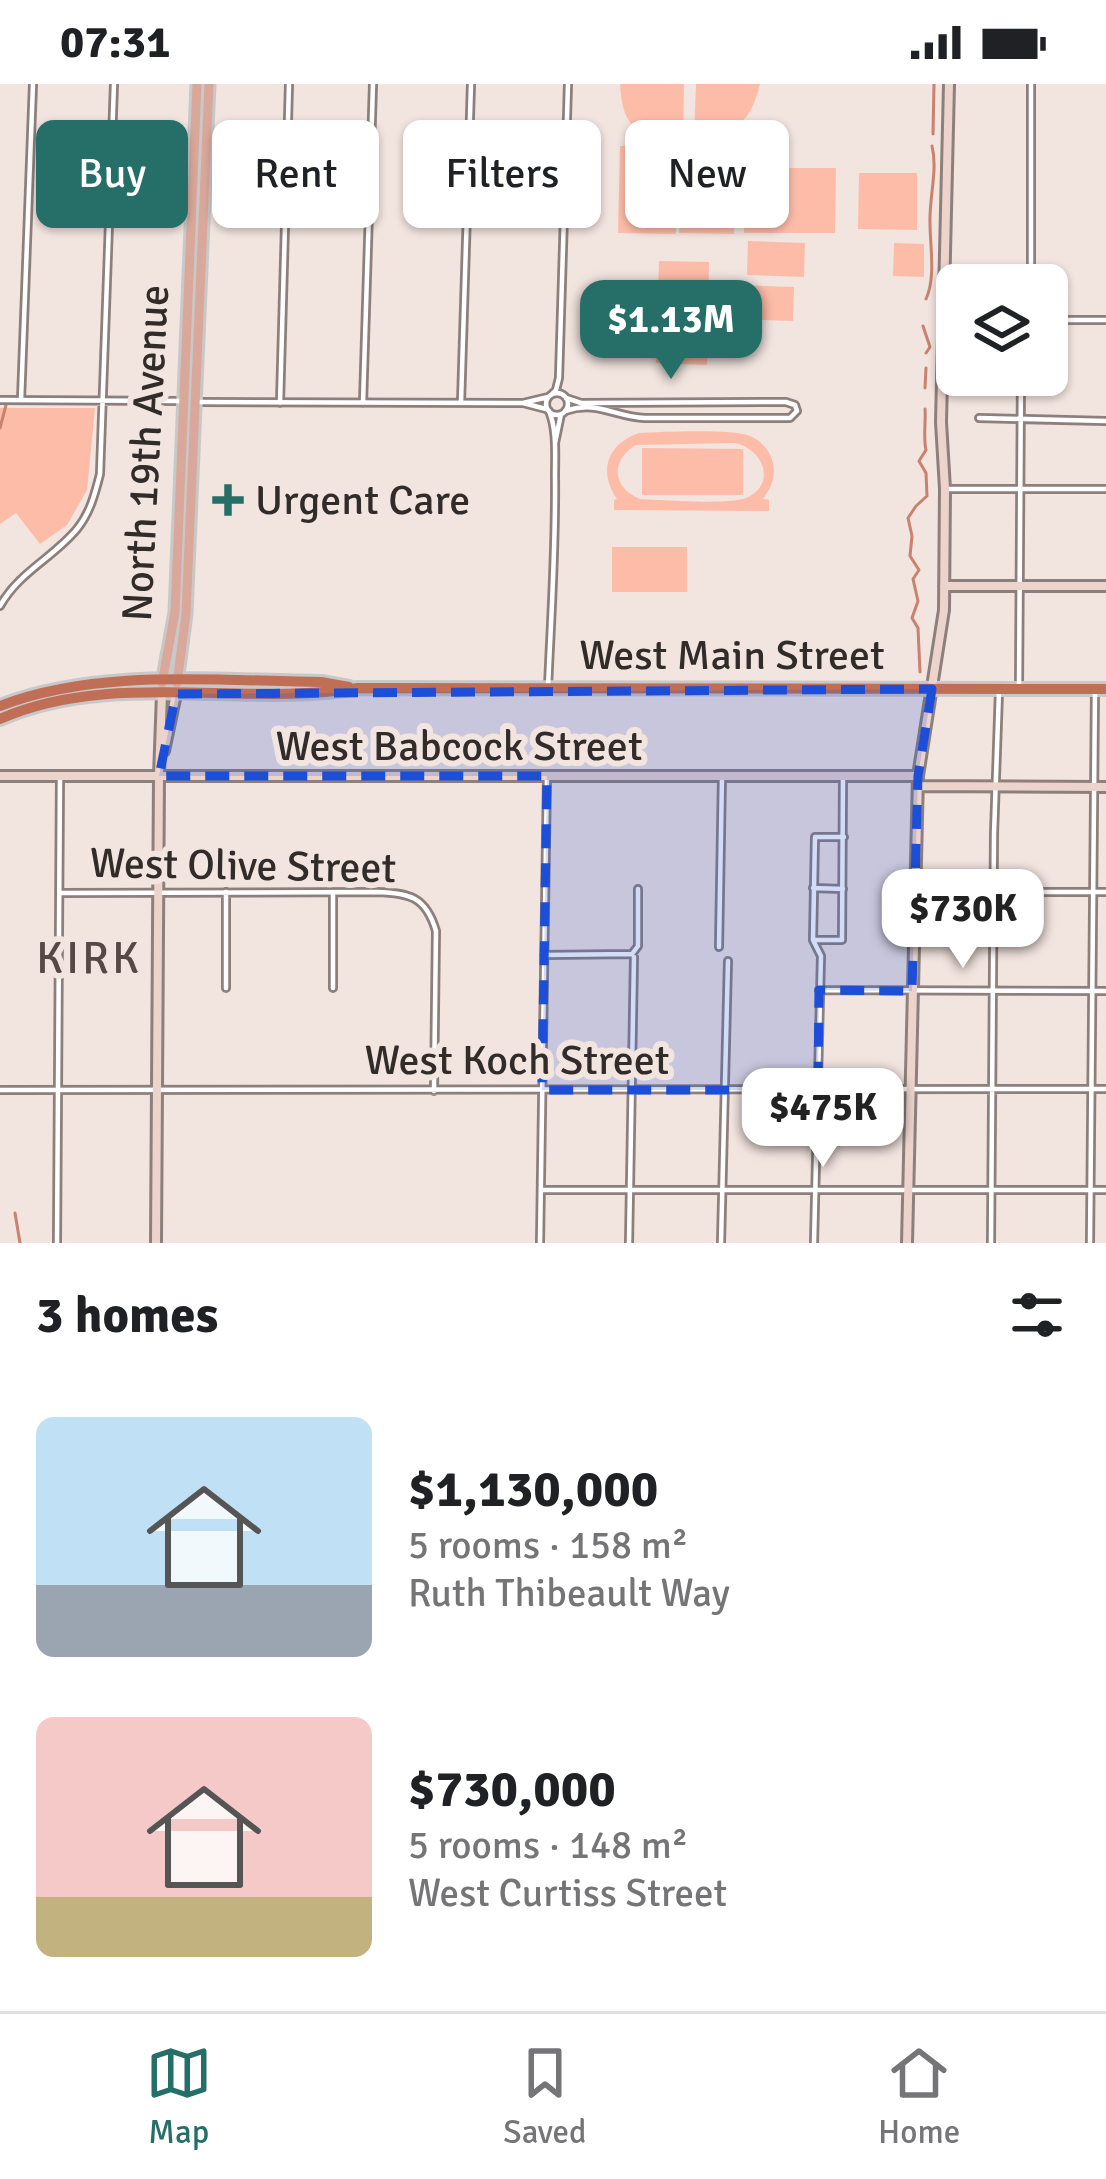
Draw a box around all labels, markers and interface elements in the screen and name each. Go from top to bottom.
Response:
text: 07:31 [60,15,170,70]
chip: Buy [36,120,188,228]
chip: Rent [212,120,379,228]
chip: Filters [403,120,601,228]
chip: New [625,120,789,228]
map controls [936,264,1068,396]
button: layers [936,264,1068,396]
pin: $1.13M [573,280,769,382]
street label: North 19th Avenue [112,283,180,623]
text: $1.13M [607,295,735,343]
place label: Urgent Care [255,475,470,526]
marker: Urgent Care [212,484,244,516]
street label: West Main Street [579,630,885,681]
street label: West Babcock Street [275,721,643,772]
street label: West Olive Street [89,838,397,894]
pin: $730K [879,869,1047,971]
text: $730K [909,884,1017,932]
district label: KIRK [36,931,142,986]
street label: West Koch Street [365,1035,669,1086]
pin: $475K [739,1068,907,1170]
text: $475K [769,1083,877,1131]
icon: filters [1004,1282,1070,1348]
text: 3 homes [36,1284,218,1347]
text: $1,130,000 [408,1458,658,1521]
icon: home [132,1465,276,1609]
text: 5 rooms · 158 m² [408,1521,688,1569]
text: Ruth Thibeault Way [408,1569,730,1617]
text: $730,000 [408,1758,616,1821]
icon: home [132,1765,276,1909]
text: 5 rooms · 148 m² [408,1821,688,1869]
text: West Curtiss Street [408,1869,727,1917]
tab: Map [146,2040,212,2153]
tab: Saved [503,2040,586,2153]
tab: Home [878,2040,960,2153]

